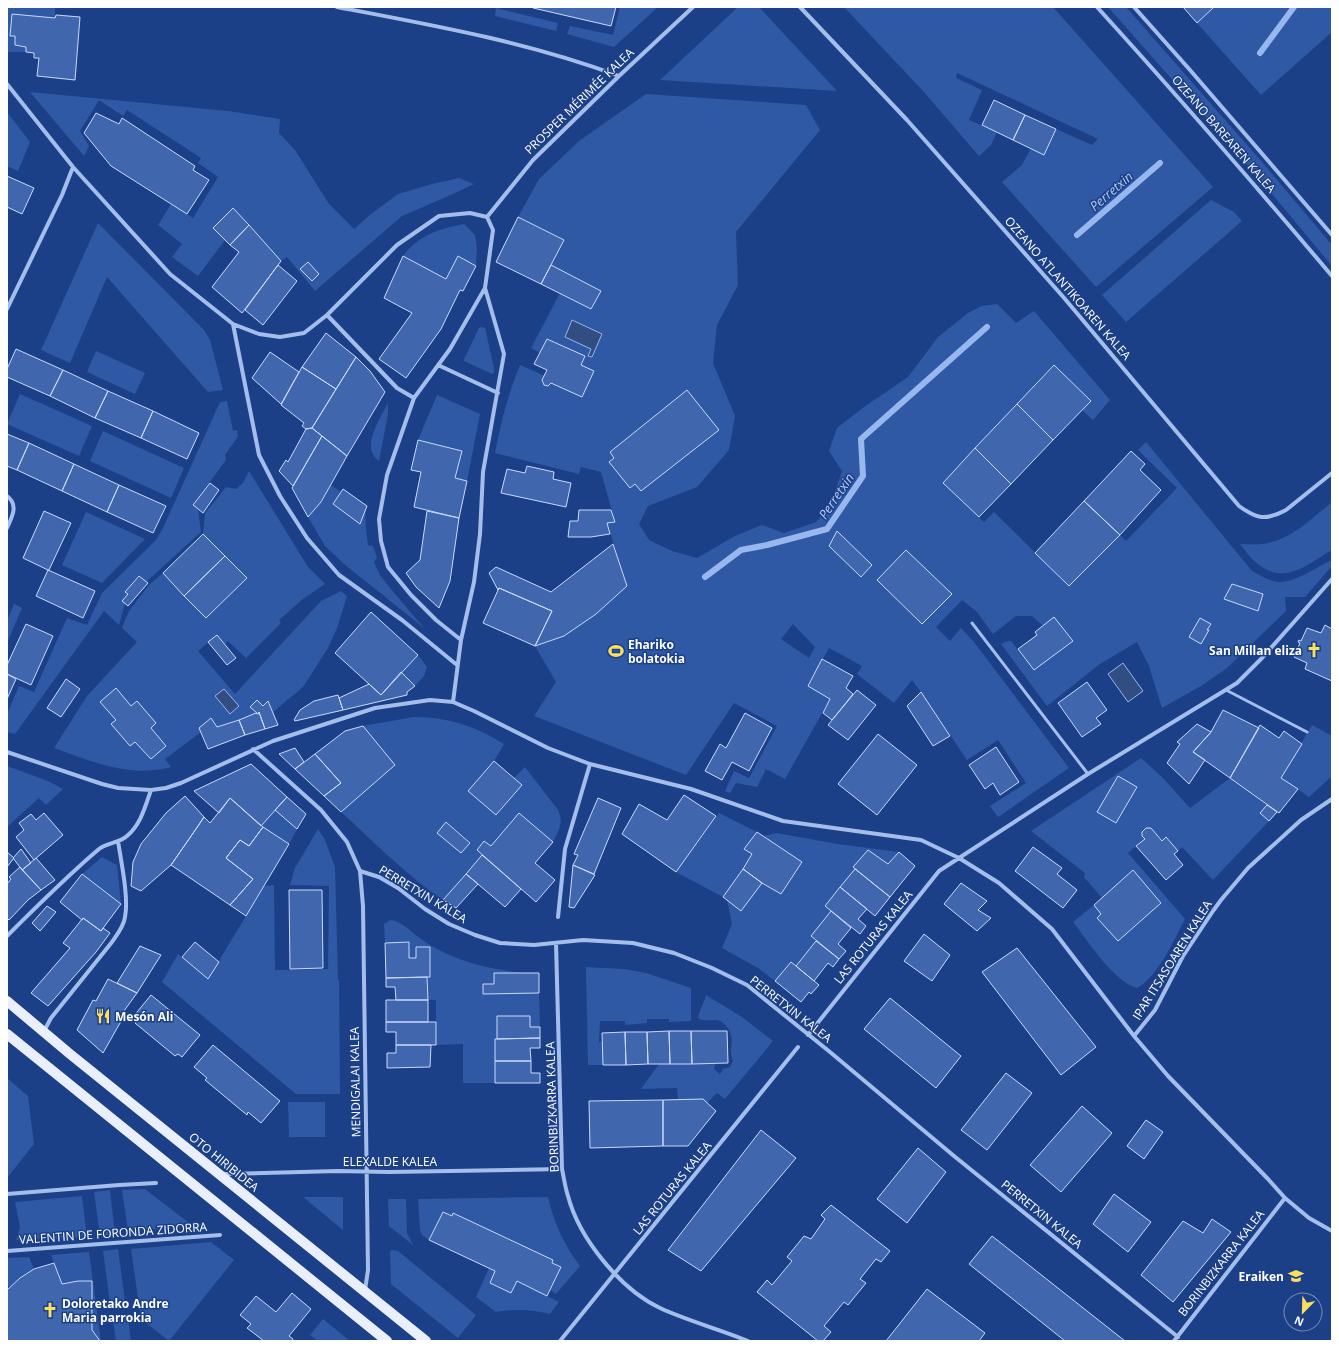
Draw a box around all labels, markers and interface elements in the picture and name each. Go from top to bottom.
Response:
street label: PROSPER MÉRIMÉE KALEA [521,44,638,158]
street label: OZEANO BAREAREN KALEA [1168,72,1280,197]
water label: Perretxin [1086,167,1136,215]
street label: OZEANO ATLANTIKOAREN KALEA [1001,213,1135,364]
water label: Perretxin [814,469,858,523]
place label: Ehariko bolatokia [628,636,685,667]
church icon: San Millan eliza [1305,641,1323,659]
sports icon: Ehariko bolatokia [607,642,625,660]
place label: San Millan eliza [1209,642,1302,659]
street label: PERRETXIN KALEA [376,861,471,927]
street label: LAS ROTURAS KALEA [830,886,916,987]
street label: IPAR ITSASOAREN KALEA [1128,897,1216,1023]
street label: PERRETXIN KALEA [746,972,836,1047]
restaurant icon: Mesón Ali [94,1007,112,1025]
place label: Mesón Ali [115,1008,173,1025]
street label: MENDIGALAI KALEA [346,1026,364,1137]
street label: BORINBIZKARRA KALEA [541,1041,563,1173]
street label: OTO HIRIBIDEA [185,1129,263,1196]
street label: LAS ROTURAS KALEA [629,1137,715,1238]
street label: ELEXALDE KALEA [343,1153,438,1170]
street label: PERRETXIN KALEA [998,1176,1086,1252]
street label: BORINBIZKARRA KALEA [1174,1206,1268,1320]
street label: VALENTIN DE FORONDA ZIDORRA [18,1218,208,1248]
school or university icon: Eraiken [1287,1267,1305,1285]
place label: Eraiken [1239,1268,1284,1285]
north arrow [1283,1292,1323,1332]
place label: Doloretako Andre Maria parrokia [62,1295,169,1326]
church icon: Doloretako Andre Maria parrokia [41,1301,59,1319]
text: N [1292,1313,1306,1330]

